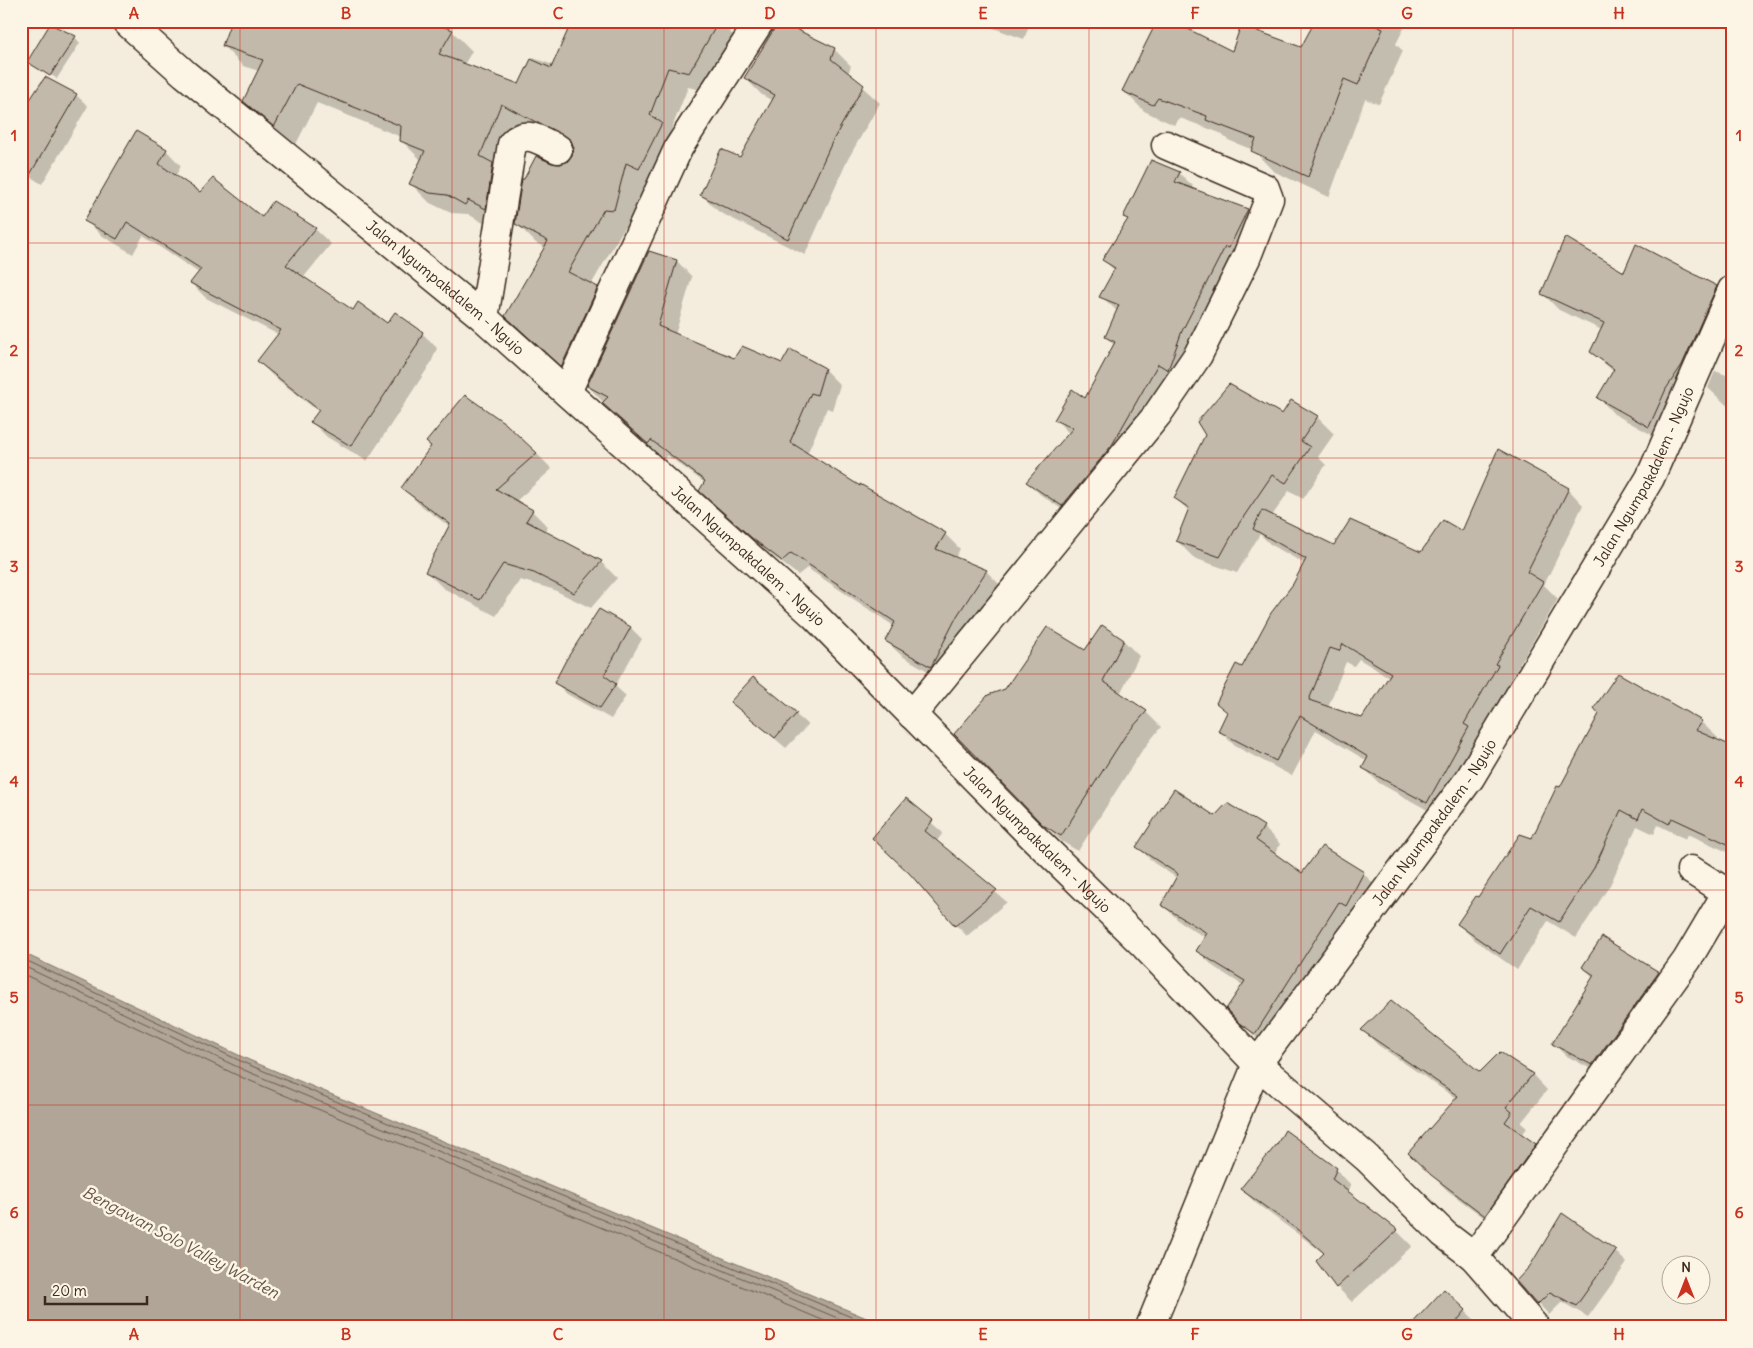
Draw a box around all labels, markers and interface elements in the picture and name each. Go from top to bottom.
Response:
text: A [129,3,139,23]
text: B [341,3,352,23]
text: C [553,3,564,23]
text: D [764,3,776,23]
text: E [978,3,988,23]
text: F [1190,3,1200,23]
text: G [1401,3,1413,23]
text: H [1613,3,1625,23]
text: 1 [11,125,17,145]
text: 1 [1736,125,1742,145]
street label: Jalan Ngumpakdalem - Ngujo [363,216,529,359]
text: 2 [10,340,19,360]
text: 2 [1735,340,1744,360]
street label: Jalan Ngumpakdalem - Ngujo [1589,383,1698,570]
street label: Jalan Ngumpakdalem - Ngujo [668,482,830,630]
text: 3 [9,556,19,576]
text: 3 [1734,556,1744,576]
street label: Jalan Ngumpakdalem - Ngujo [1368,735,1500,909]
street label: Jalan Ngumpakdalem - Ngujo [960,762,1115,917]
text: 4 [9,771,19,791]
text: 4 [1734,771,1744,791]
text: 5 [9,987,19,1007]
text: 5 [1734,987,1744,1007]
water label: Bengawan Solo Valley Warden [79,1182,283,1303]
text: 6 [9,1202,19,1222]
text: 6 [1734,1202,1744,1222]
north arrow [1660,1256,1710,1306]
text: N [1681,1258,1691,1276]
scale bar [45,1273,148,1305]
text: 20 m [52,1281,87,1300]
text: A [129,1324,139,1344]
text: B [341,1324,352,1344]
text: C [553,1324,564,1344]
text: D [764,1324,776,1344]
text: E [978,1324,988,1344]
text: F [1190,1324,1200,1344]
text: G [1401,1324,1413,1344]
text: H [1613,1324,1625,1344]

